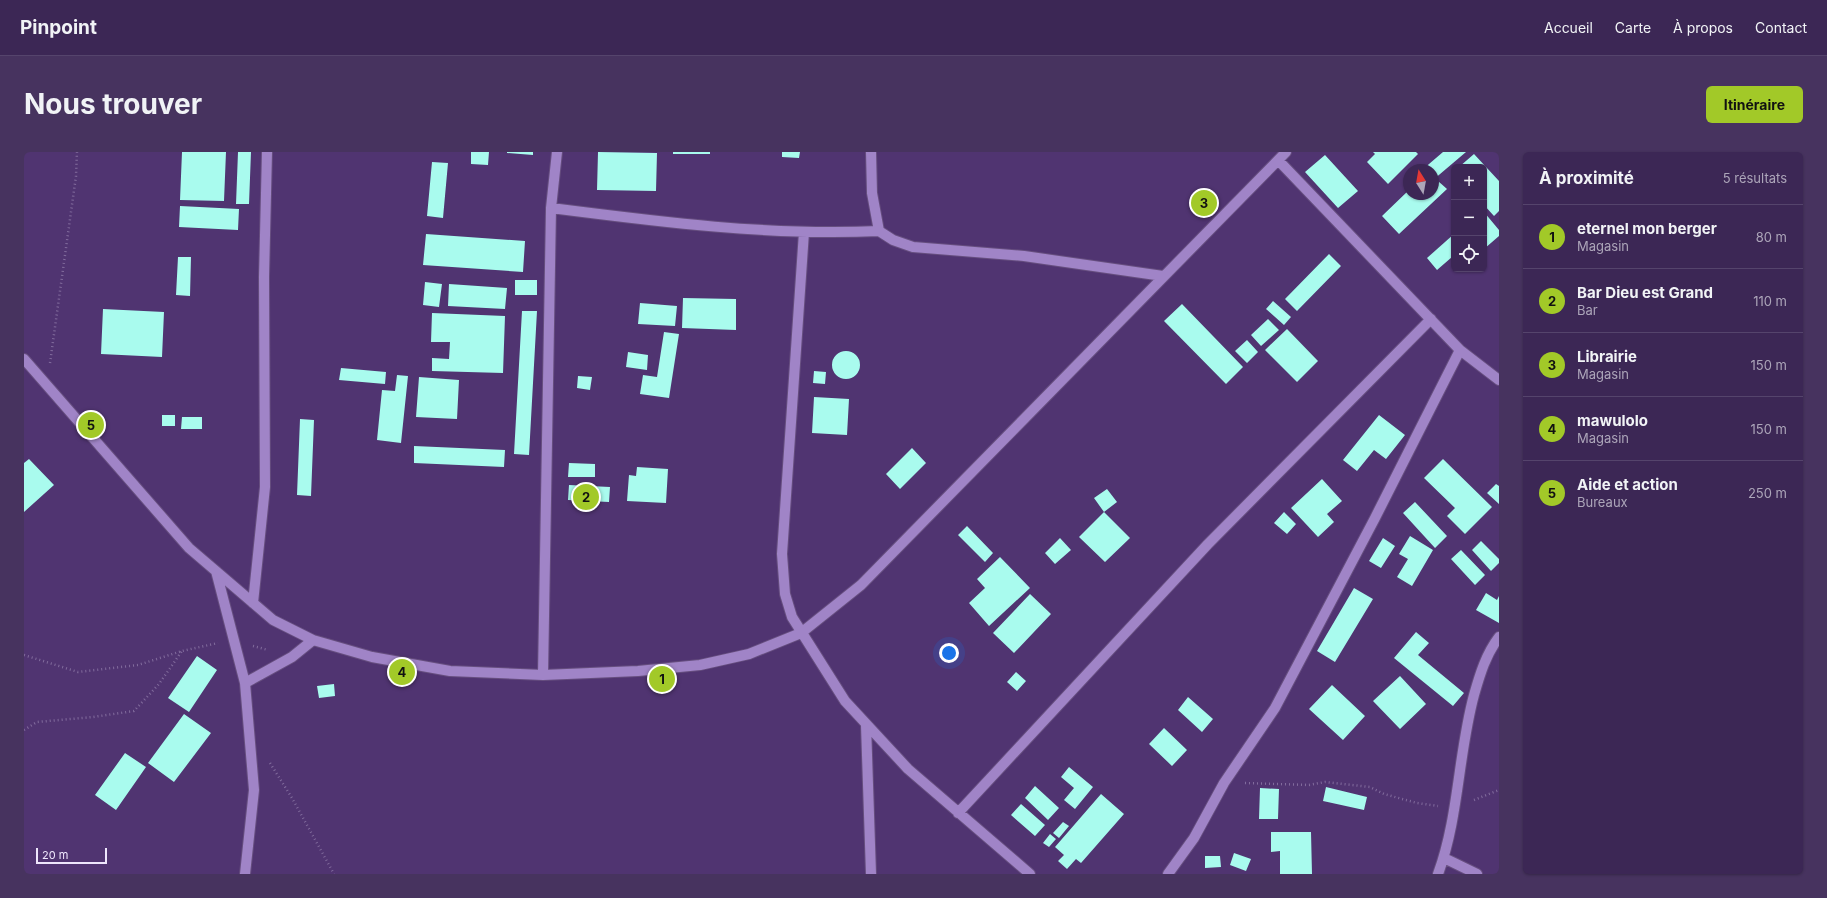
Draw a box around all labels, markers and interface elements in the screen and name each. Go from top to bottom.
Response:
text: Pinpoint [20,16,97,39]
text: Accueil [1544,19,1593,36]
text: Carte [1615,19,1651,36]
text: À propos [1673,19,1733,36]
text: Contact [1755,19,1807,36]
button: Itinéraire [1706,86,1803,123]
text: Nous trouver [24,87,202,121]
north arrow [1403,164,1439,200]
map controls [1451,164,1487,272]
button: + [1451,164,1487,200]
text: À proximité [1539,168,1634,188]
text: 5 résultats [1723,170,1787,186]
pin: 3 [1191,188,1217,218]
button: − [1451,200,1487,236]
text: eternel mon berger [1577,219,1717,238]
text: 1 [1549,229,1555,245]
text: 80 m [1756,229,1787,245]
button: locate [1451,236,1487,272]
text: Magasin [1577,238,1629,254]
text: Bar Dieu est Grand [1577,283,1713,302]
text: 2 [1548,293,1556,309]
text: 110 m [1753,293,1787,309]
text: Bar [1577,302,1598,318]
text: Librairie [1577,347,1637,366]
text: 3 [1548,357,1556,373]
text: 150 m [1751,357,1787,373]
text: Magasin [1577,366,1629,382]
pin: 5 [78,410,104,440]
text: mawulolo [1577,411,1648,430]
text: 4 [1548,421,1556,437]
text: 150 m [1751,421,1787,437]
text: Magasin [1577,430,1629,446]
text: Aide et action [1577,475,1678,494]
pin: 2 [573,482,599,512]
text: 5 [1548,485,1556,501]
text: 250 m [1748,485,1787,501]
text: Bureaux [1577,494,1628,510]
your location [939,643,959,663]
pin: 4 [389,657,415,687]
pin: 1 [649,664,675,694]
scale bar [36,846,107,865]
text: 20 m [42,848,68,862]

